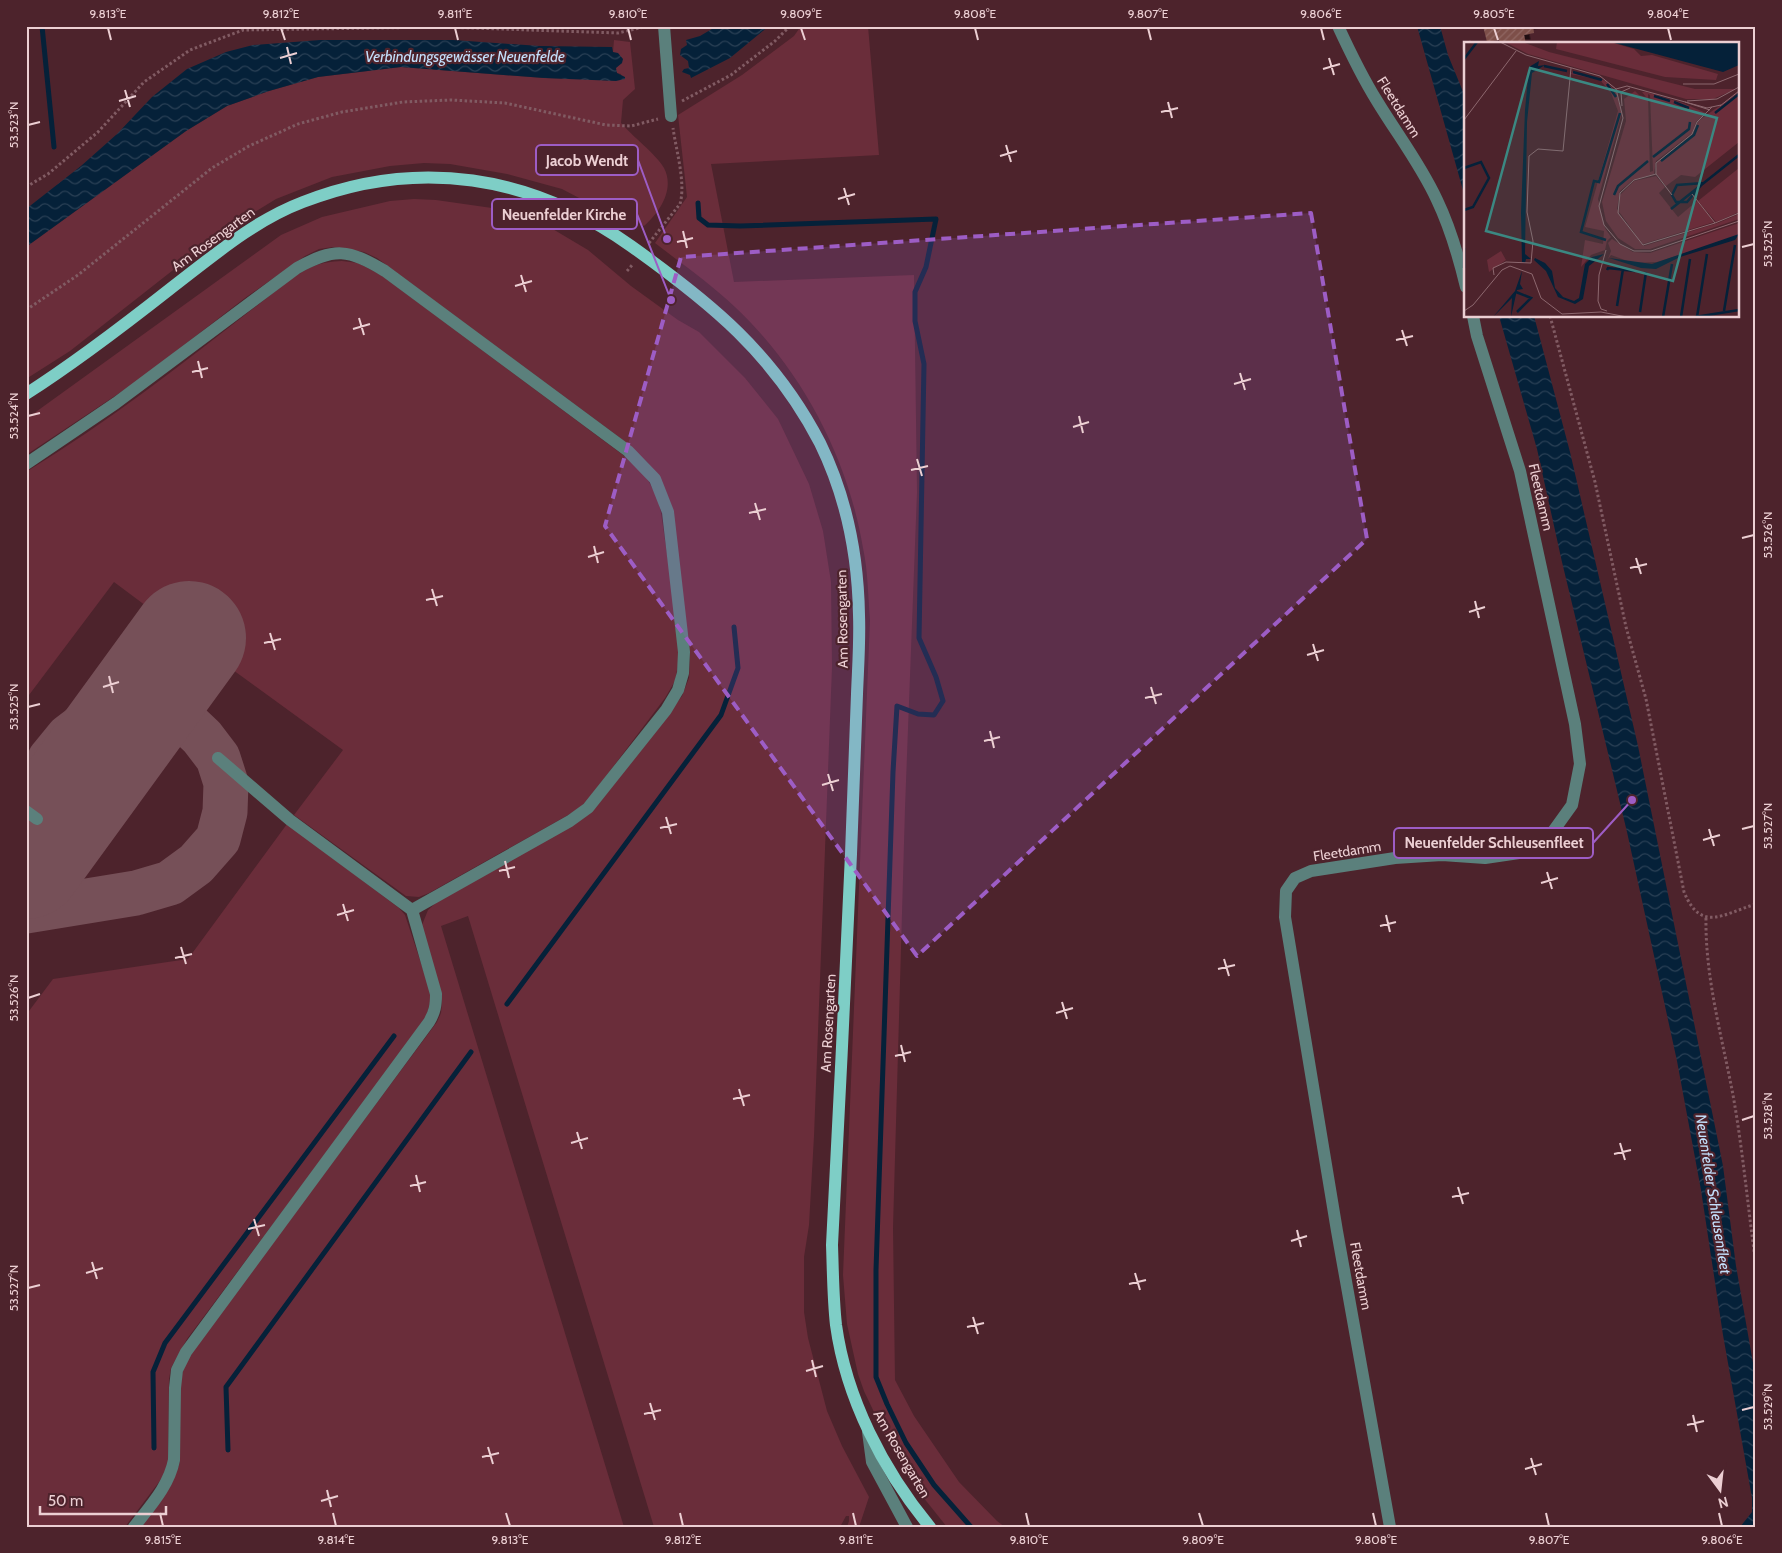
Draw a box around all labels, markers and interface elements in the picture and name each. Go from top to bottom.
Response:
text: 9.813°E [90,6,127,21]
text: 9.812°E [263,6,300,21]
text: 9.811°E [438,6,472,21]
text: 9.810°E [609,6,648,21]
text: 9.809°E [780,6,822,21]
text: 9.808°E [954,6,996,21]
text: 9.807°E [1128,6,1169,21]
text: 9.806°E [1300,6,1342,21]
text: 9.805°E [1473,6,1515,21]
text: 9.804°E [1647,6,1689,21]
inset map [1464,42,1740,318]
water label: Verbindungsgewässer Neuenfelde [365,48,565,66]
street label: Fleetdamm [1373,73,1425,141]
text: 53.523°N [6,102,21,148]
callout: Jacob Wendt [536,145,638,175]
text: Jacob Wendt [545,152,628,170]
callout: Neuenfelder Kirche [492,199,637,229]
street label: Am Rosengarten [168,203,258,275]
text: Neuenfelder Kirche [502,206,627,224]
text: 53.525°N [1760,221,1775,267]
text: 53.524°N [6,392,21,440]
street label: Fleetdamm [1525,462,1557,532]
text: 53.526°N [1760,512,1775,558]
street label: Am Rosengarten [832,569,852,668]
text: 53.525°N [6,684,21,730]
text: 53.527°N [1760,803,1775,849]
callout: Neuenfelder Schleusenfleet [1394,828,1593,858]
text: Neuenfelder Schleusenfleet [1404,834,1584,852]
street label: Fleetdamm [1312,837,1382,865]
street label: Am Rosengarten [816,973,840,1073]
text: 53.526°N [6,975,21,1021]
text: 53.528°N [1760,1092,1775,1140]
water label: Neuenfelder Schleusenfleet [1691,1113,1735,1276]
street label: Fleetdamm [1346,1241,1376,1311]
text: 53.527°N [6,1265,21,1311]
text: 53.529°N [1760,1383,1775,1431]
street label: Am Rosengarten [870,1407,935,1501]
north arrow [1694,1466,1744,1516]
scale bar [40,1483,166,1515]
text: 50 m [48,1492,83,1510]
text: N [1716,1493,1730,1513]
text: 9.815°E [145,1532,182,1547]
text: 9.814°E [317,1532,355,1547]
text: 9.813°E [492,1532,529,1547]
text: 9.812°E [665,1532,702,1547]
text: 9.811°E [839,1532,873,1547]
text: 9.810°E [1010,1532,1049,1547]
text: 9.809°E [1182,1532,1224,1547]
text: 9.808°E [1355,1532,1397,1547]
text: 9.807°E [1529,1532,1570,1547]
text: 9.806°E [1701,1532,1743,1547]

